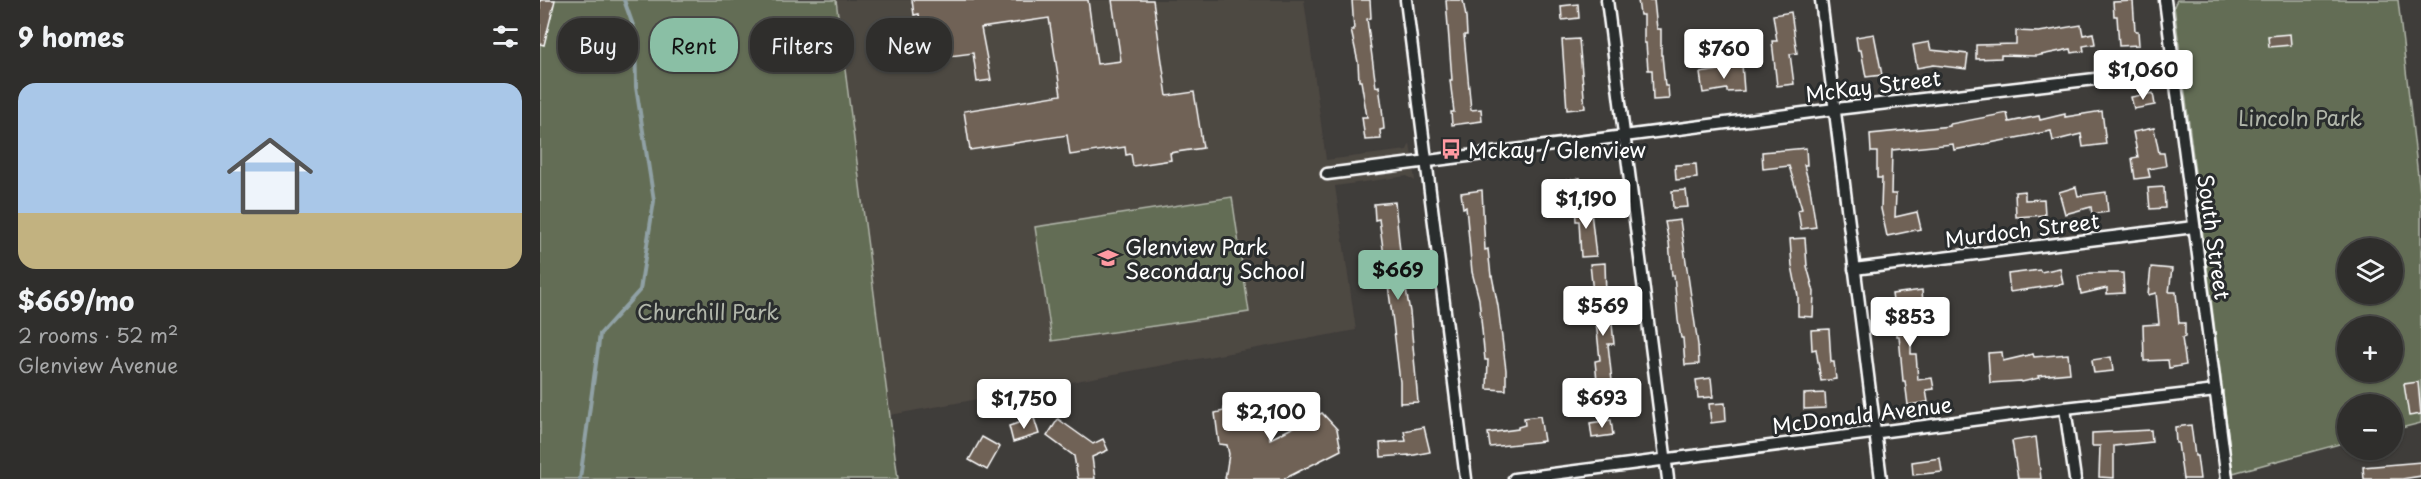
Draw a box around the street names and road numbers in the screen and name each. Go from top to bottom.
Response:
street label: McKay Street [1803,61,1943,109]
street label: South Street [2190,172,2240,302]
street label: Murdoch Street [1943,204,2101,254]
street label: McDonald Avenue [1770,387,1954,441]

